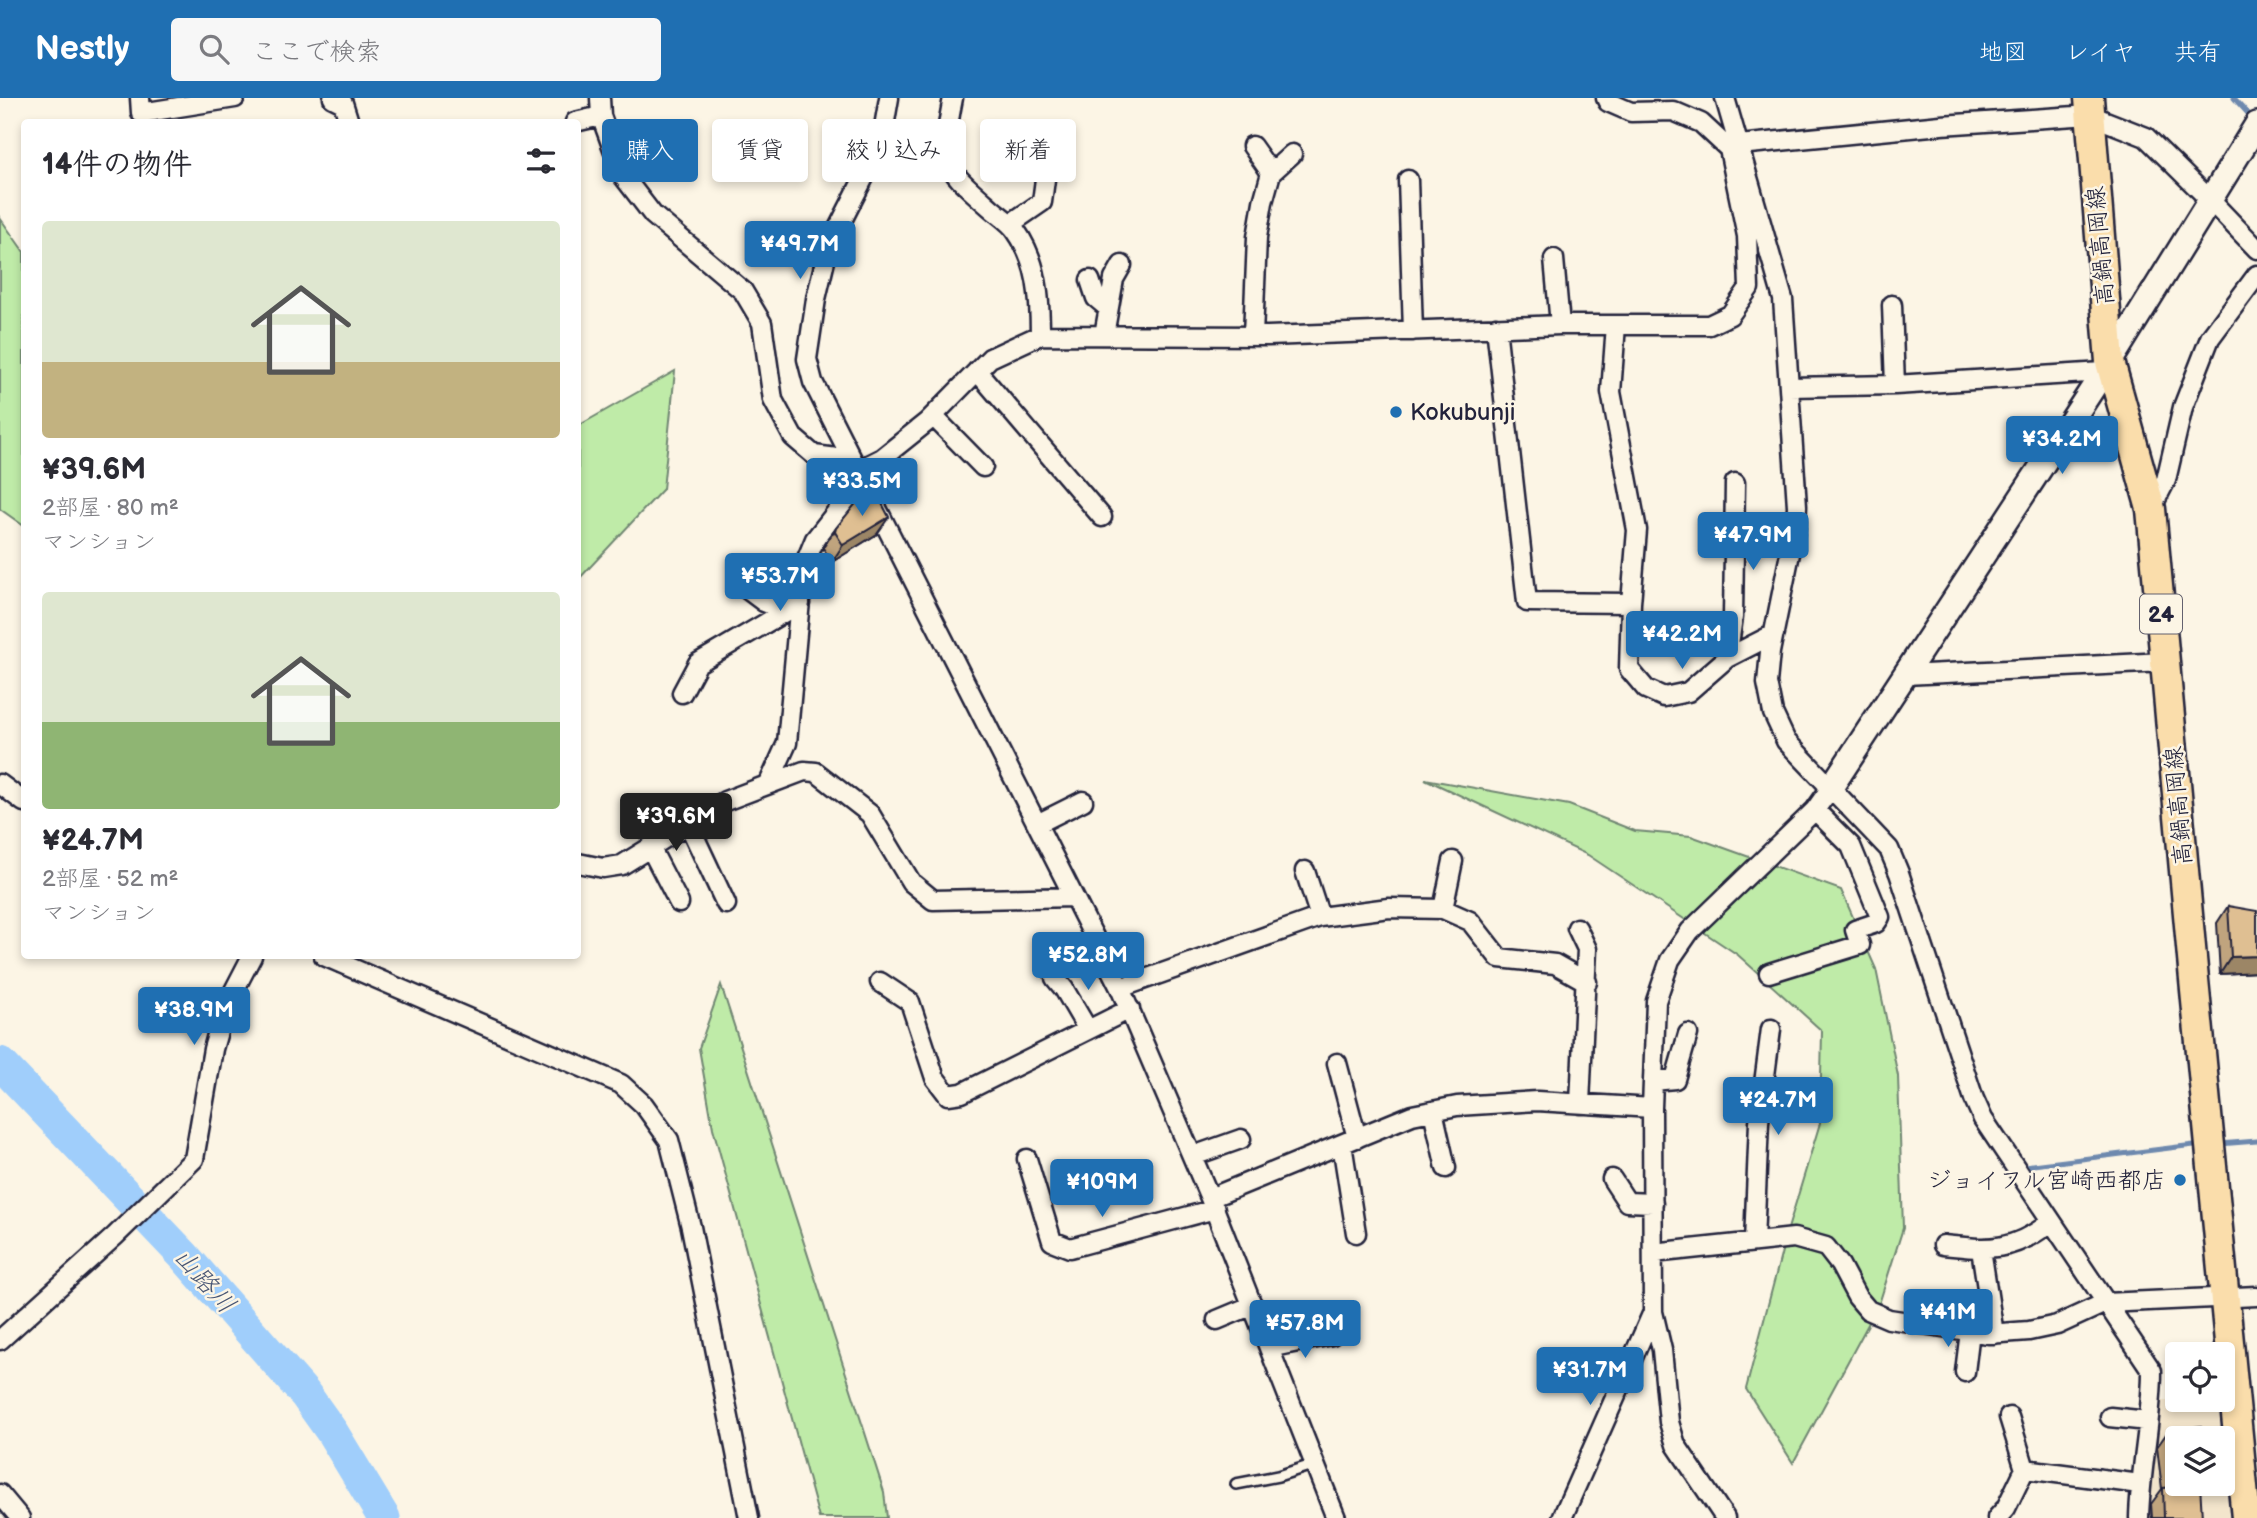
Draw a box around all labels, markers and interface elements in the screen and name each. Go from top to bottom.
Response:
search box [171,18,661,81]
text: Nestly [35,29,129,69]
icon: search [195,30,233,68]
text: ここで検索 [251,37,381,68]
text: 地図 [1979,38,2027,67]
text: レイヤ [2065,38,2136,67]
text: 共有 [2174,38,2222,67]
chip: 購入 [602,119,698,182]
chip: 賃貸 [712,119,808,182]
chip: 絞り込み [822,119,966,182]
chip: 新着 [980,119,1076,182]
icon: filters [522,142,560,180]
text: 14件の物件 [42,147,192,183]
street label: 高鍋高岡線 [2081,185,2120,307]
pin: ¥49.7M [743,222,857,281]
text: ¥49.7M [761,230,839,258]
icon: home [238,267,364,393]
place label: Kokubunji [1410,398,1515,427]
marker: Kokubunji [1388,404,1404,420]
pin: ¥34.2M [2005,416,2119,476]
text: ¥34.2M [2022,425,2102,453]
text: ¥39.6M [42,452,146,488]
pin: ¥33.5M [805,458,919,518]
text: ¥33.5M [822,467,902,495]
text: 2部屋 · 80 m² [42,494,179,522]
pin: ¥47.9M [1696,512,1810,572]
text: ¥47.9M [1714,521,1792,549]
text: マンション [42,528,156,556]
pin: ¥53.7M [723,554,837,613]
text: ¥53.7M [741,562,819,590]
road number: 24 [2140,594,2182,634]
pin: ¥42.2M [1625,612,1739,671]
text: ¥42.2M [1642,620,1722,648]
icon: home [238,638,364,764]
street label: 高鍋高岡線 [2159,745,2198,867]
pin: ¥39.6M [619,794,733,853]
text: ¥39.6M [636,802,716,830]
text: ¥24.7M [42,823,144,859]
text: 2部屋 · 52 m² [42,865,178,893]
text: マンション [42,899,156,927]
pin: ¥52.8M [1031,932,1145,992]
text: ¥52.8M [1048,941,1128,969]
pin: ¥38.9M [137,988,251,1047]
text: ¥38.9M [154,996,234,1024]
pin: ¥24.7M [1721,1077,1835,1137]
text: ¥24.7M [1739,1086,1817,1114]
pin: ¥109M [1053,1160,1151,1219]
place label: ジョイフル宮崎西都店 [1927,1166,2166,1195]
text: ¥109M [1066,1168,1138,1196]
marker: ジョイフル宮崎西都店 [2172,1172,2188,1188]
water label: 山路川 [166,1242,242,1320]
pin: ¥41M [1907,1290,1989,1349]
text: ¥41M [1920,1298,1976,1326]
pin: ¥57.8M [1248,1300,1362,1360]
text: ¥57.8M [1266,1309,1344,1337]
map controls [2165,1342,2235,1496]
button: locate [2165,1342,2235,1412]
pin: ¥31.7M [1533,1348,1647,1407]
text: ¥31.7M [1553,1356,1627,1384]
button: layers [2165,1426,2235,1496]

